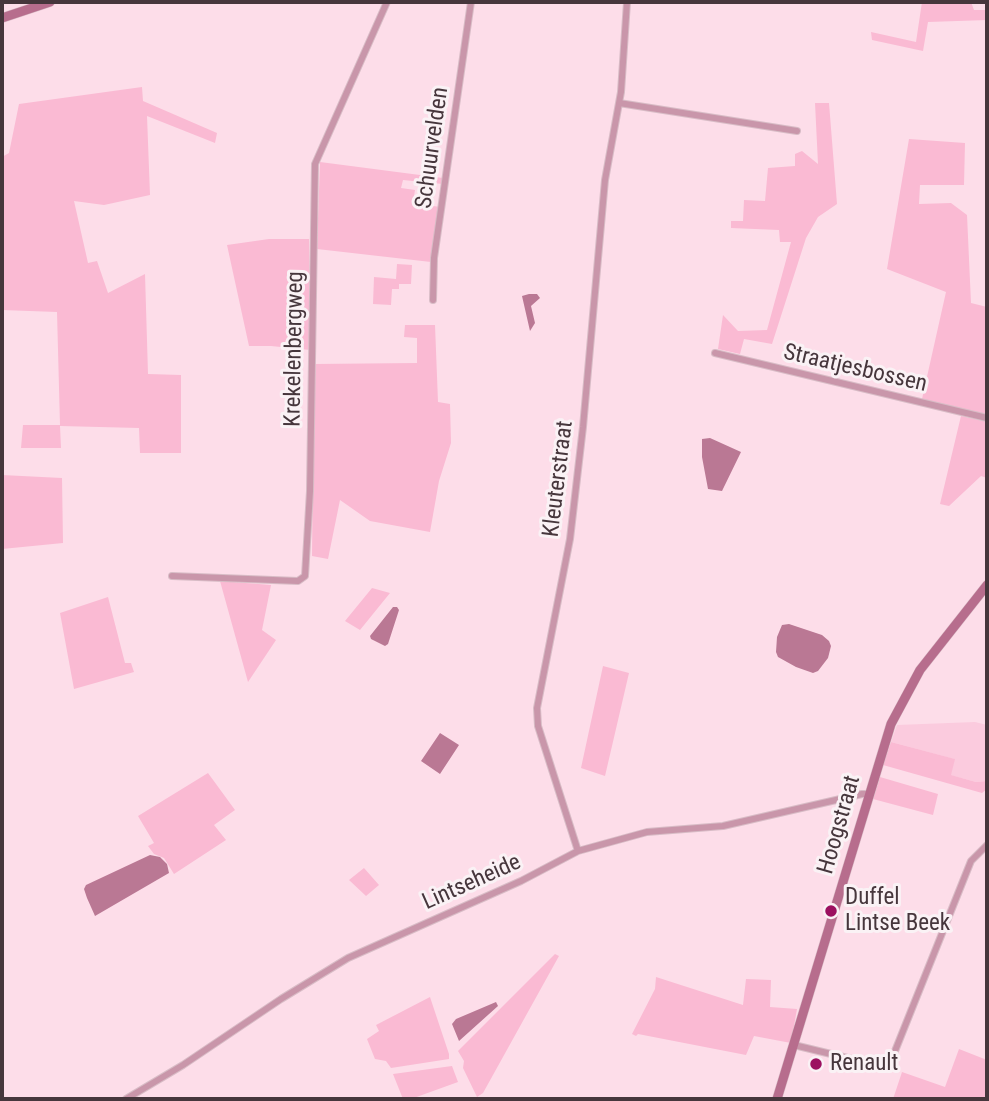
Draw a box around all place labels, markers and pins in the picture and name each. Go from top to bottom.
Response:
place label: Duffel Lintse Beek [845,884,950,938]
marker: Duffel Lintse Beek [823,903,839,919]
place label: Renault [830,1050,898,1078]
marker: Renault [808,1056,824,1072]

